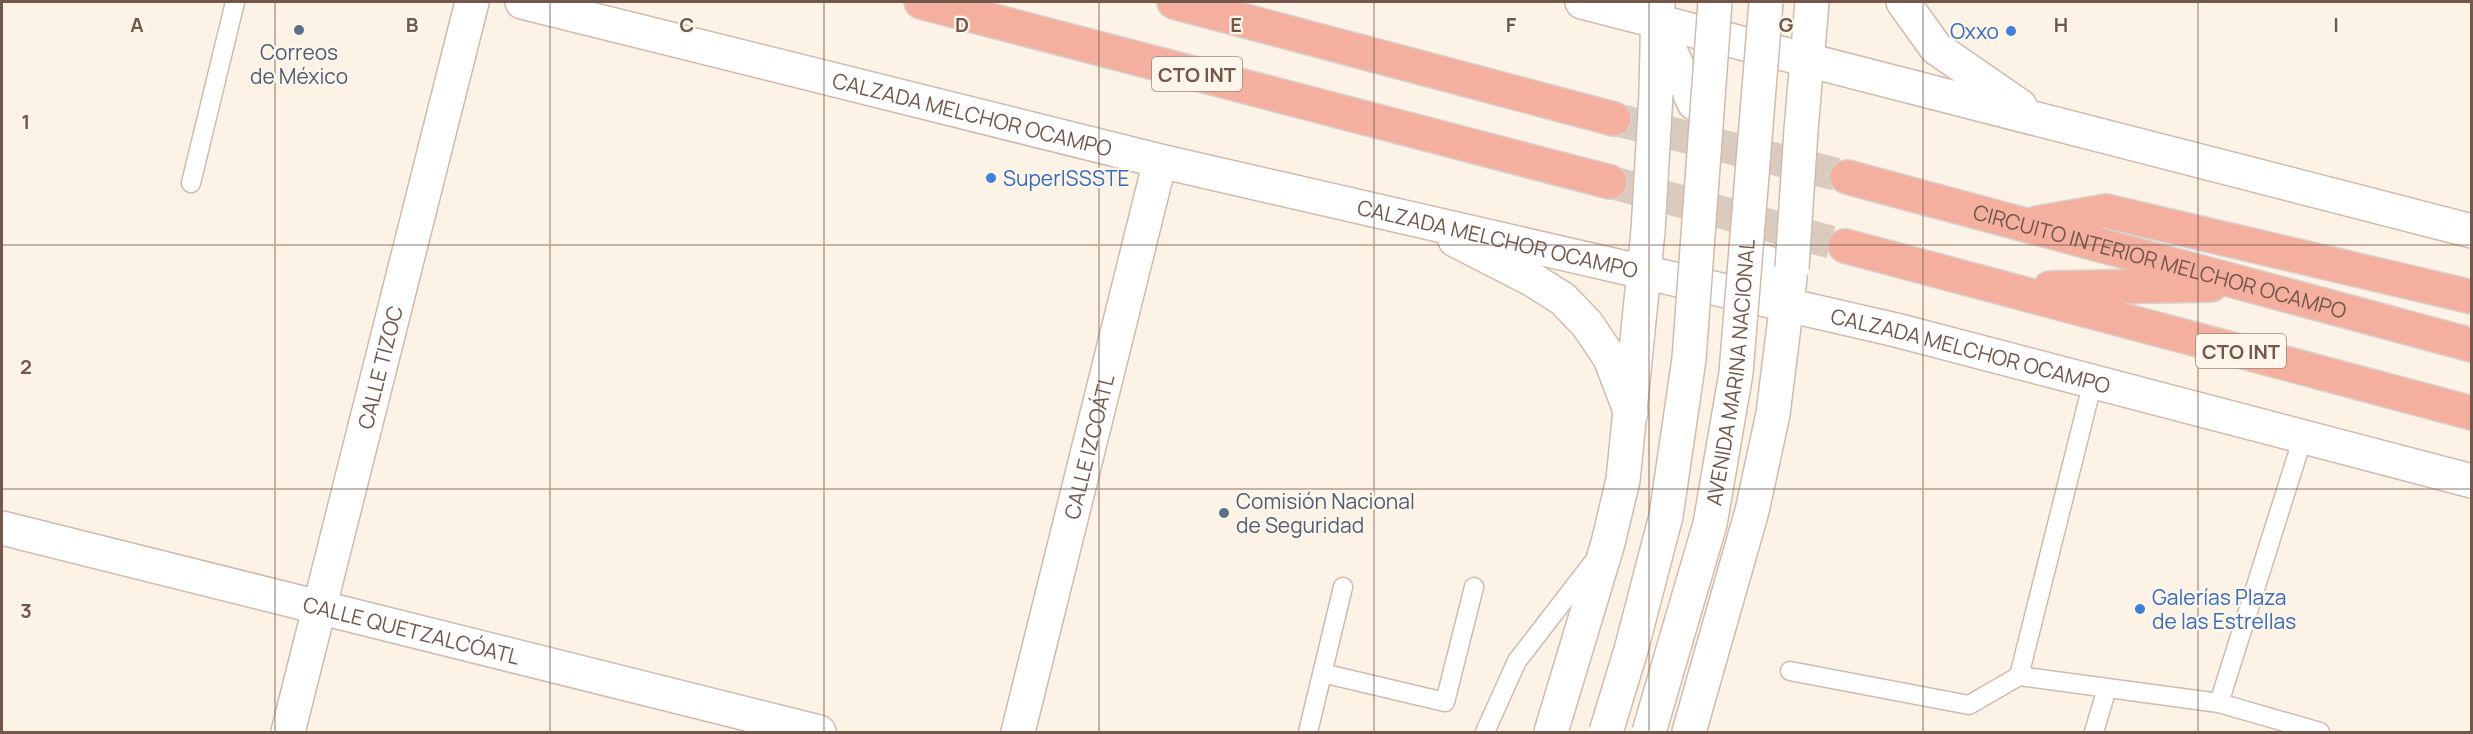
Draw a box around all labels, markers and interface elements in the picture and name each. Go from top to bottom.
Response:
text: A [130,11,144,38]
text: B [406,11,419,38]
text: C [680,11,694,38]
text: D [955,11,969,38]
text: E [1230,11,1242,38]
text: F [1506,11,1517,38]
text: G [1779,11,1794,38]
text: H [2054,11,2068,38]
text: I [2333,11,2339,38]
place label: Oxxo [1950,17,1999,45]
marker: Correos de México [292,23,306,37]
marker: Oxxo [2004,24,2018,38]
place label: Correos de México [250,38,348,90]
road number: CTO INT [1152,57,1242,91]
street label: CALZADA MELCHOR OCAMPO [830,66,1115,163]
text: 1 [22,108,30,135]
place label: SuperISSSTE [1003,164,1130,192]
marker: SuperISSSTE [984,171,998,185]
street label: CALZADA MELCHOR OCAMPO [1355,193,1641,284]
street label: CIRCUITO INTERIOR MELCHOR OCAMPO [1970,198,2350,325]
street label: AVENIDA MARINA NACIONAL [1699,238,1761,508]
street label: CALZADA MELCHOR OCAMPO [1828,302,2113,400]
street label: CALLE TIZOC [351,303,409,432]
road number: CTO INT [2196,334,2286,368]
text: 2 [20,353,32,380]
street label: CALLE IZCOÁTL [1057,371,1121,522]
place label: Comisión Nacional de Seguridad [1236,487,1415,539]
marker: Comisión Nacional de Seguridad [1217,506,1231,520]
place label: Galerías Plaza de las Estrellas [2152,583,2296,635]
street label: CALLE QUETZALCÓATL [300,590,523,671]
text: 3 [20,597,32,624]
marker: Galerías Plaza de las Estrellas [2133,602,2147,616]

